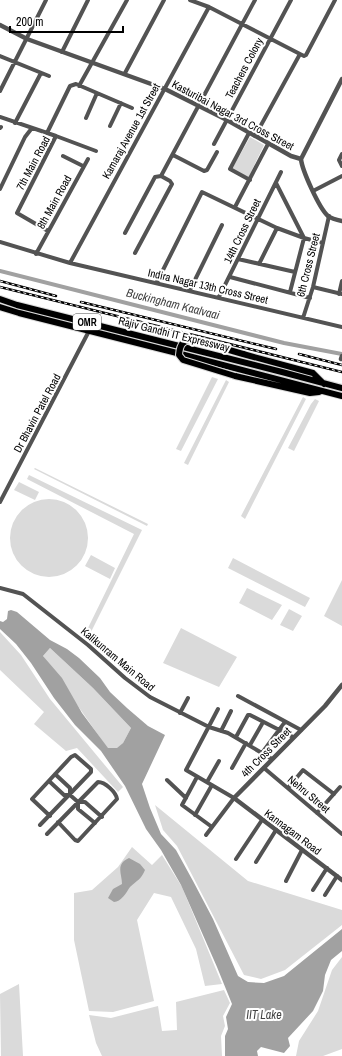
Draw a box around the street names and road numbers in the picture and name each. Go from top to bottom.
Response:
street label: Teachers Colony [222,35,266,101]
street label: Kasturibai Nagar 3rd Cross Street [170,77,297,153]
street label: Kamaraj Avenue 1st Street [99,80,163,181]
street label: 7th Main Road [13,134,53,192]
street label: 8th Main Road [34,173,74,231]
street label: 14th Cross Street [220,196,264,266]
street label: 6th Cross Street [293,231,323,298]
street label: Indira Nagar 13th Cross Street [147,265,270,307]
street label: Rajiv Gandhi IT Expressway [117,313,232,355]
road number: OMR [73,314,101,330]
street label: Dr Bhavin Patel Road [10,371,64,455]
street label: Kalikunram Main Road [78,624,158,694]
street label: 4th Cross Street [238,724,294,780]
street label: Nehru Street [285,772,333,816]
street label: Kannagam Road [262,806,324,858]

